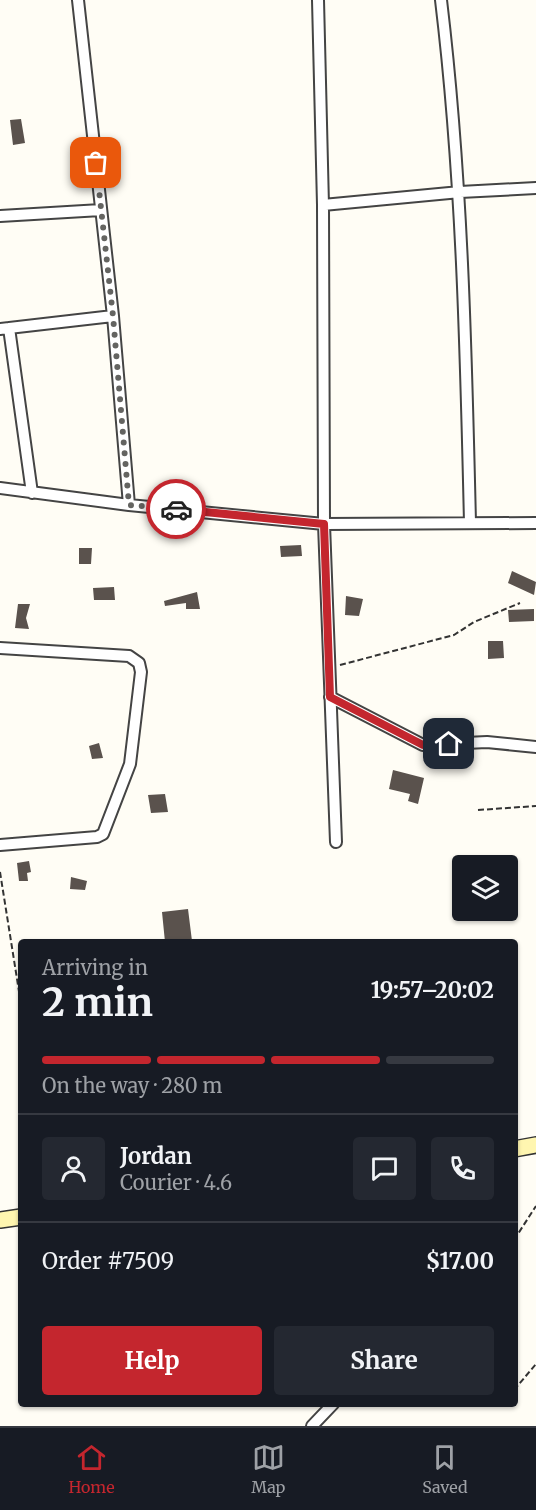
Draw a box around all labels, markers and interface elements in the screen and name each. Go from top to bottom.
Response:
pin [70,137,121,188]
icon: bag [79,146,112,179]
courier [146,479,206,539]
icon: car [160,493,193,526]
pin [423,718,474,769]
icon: home [432,727,465,760]
map controls [452,855,518,921]
button: layers [452,855,518,921]
text: Arriving in [42,955,148,980]
text: 19:57–20:02 [371,976,494,1004]
text: 2 min [42,978,153,1027]
text: On the way · 280 m [42,1073,222,1098]
button: person [42,1137,105,1200]
button: chat [353,1137,416,1200]
button: phone [431,1137,494,1200]
text: Jordan [120,1142,192,1170]
text: Courier · 4.6 [120,1170,232,1195]
text: Order #7509 [42,1247,174,1275]
text: $17.00 [426,1247,494,1275]
button: Help [42,1326,262,1395]
button: Share [274,1326,494,1395]
tab: Home [68,1441,115,1497]
tab: Map [251,1441,285,1497]
tab: Saved [422,1441,468,1497]

